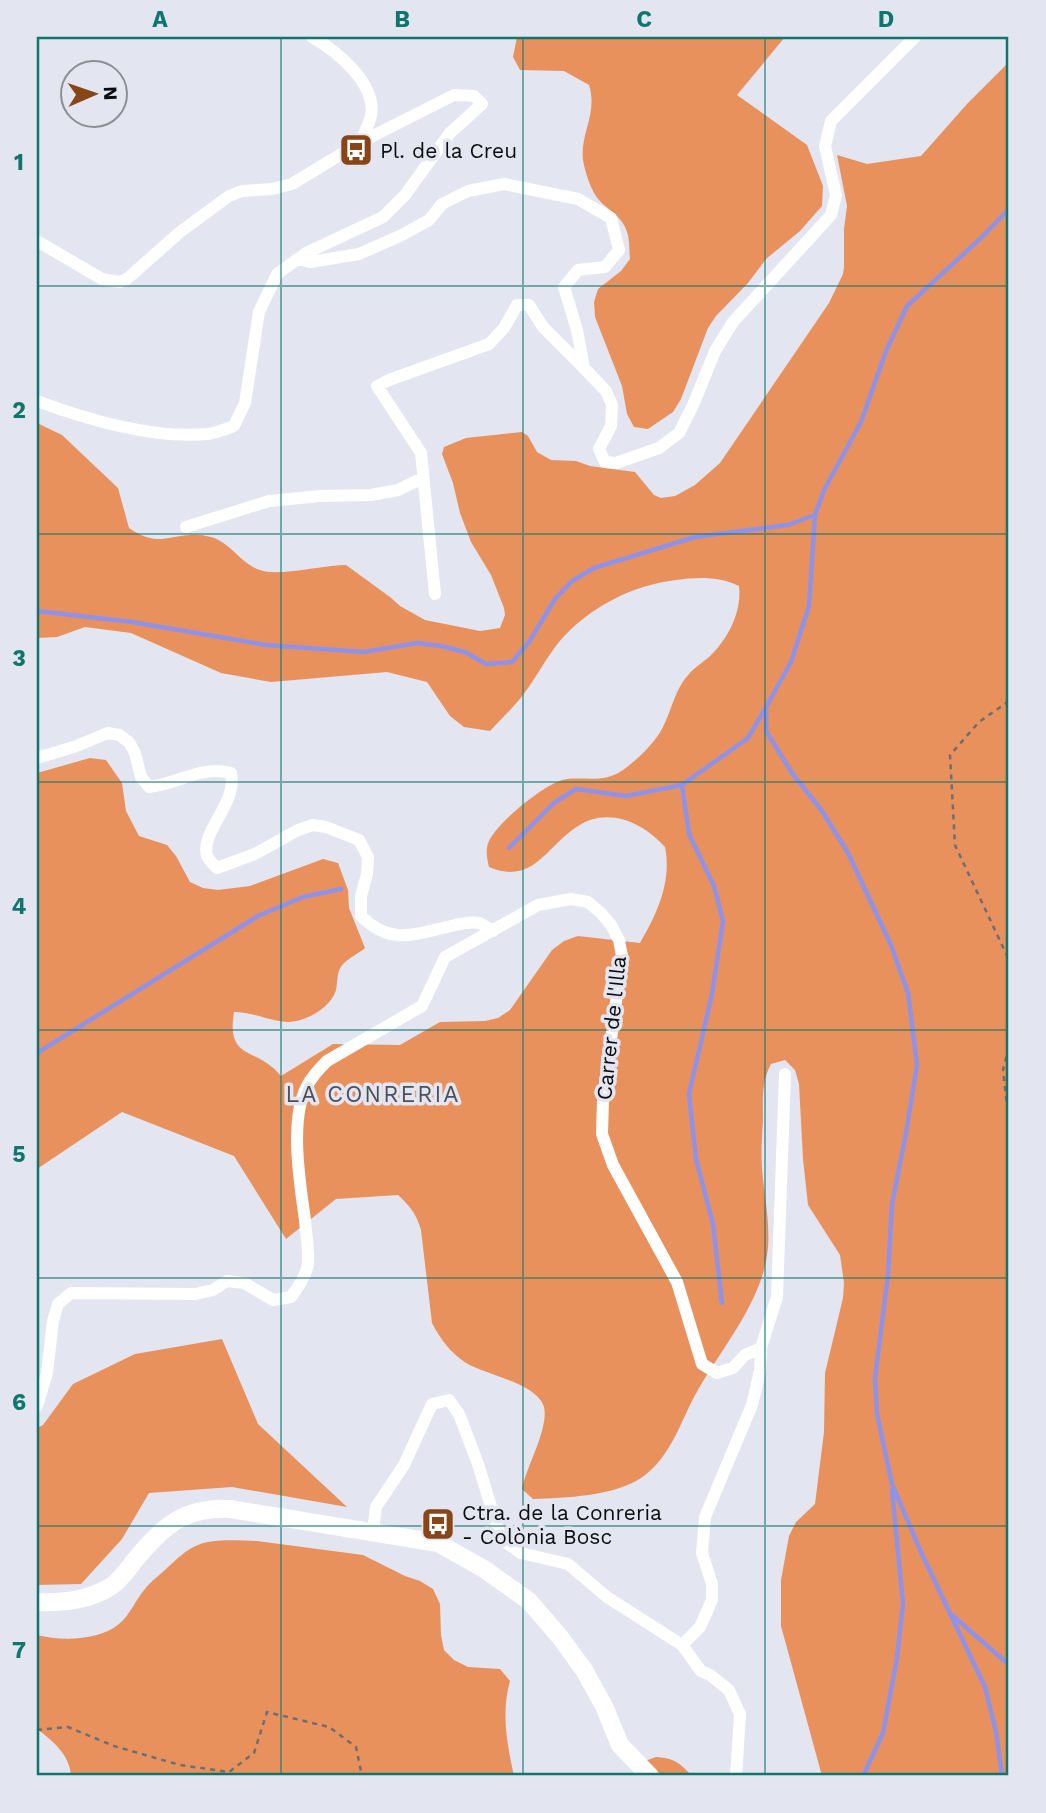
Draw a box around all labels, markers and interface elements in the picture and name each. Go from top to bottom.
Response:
text: A [152,6,168,33]
text: B [394,6,410,33]
text: C [636,6,652,33]
text: D [878,6,894,33]
north arrow [60,60,130,130]
text: N [99,86,122,101]
bus stop icon: Pl. de la Creu [337,131,375,169]
place label: Pl. de la Creu [380,138,517,163]
text: 1 [14,149,24,176]
text: 2 [12,397,26,424]
text: 3 [12,645,26,672]
text: 4 [12,893,27,920]
street label: Carrer de l'Illa [591,955,631,1101]
district label: LA CONRERIA [286,1081,460,1108]
text: 5 [12,1141,26,1168]
text: 6 [12,1389,26,1416]
place label: Ctra. de la Conreria - Colònia Bosc [462,1500,662,1549]
bus stop icon: Ctra. de la Conreria - Colònia Bosc [419,1505,457,1543]
text: 7 [12,1637,26,1664]

